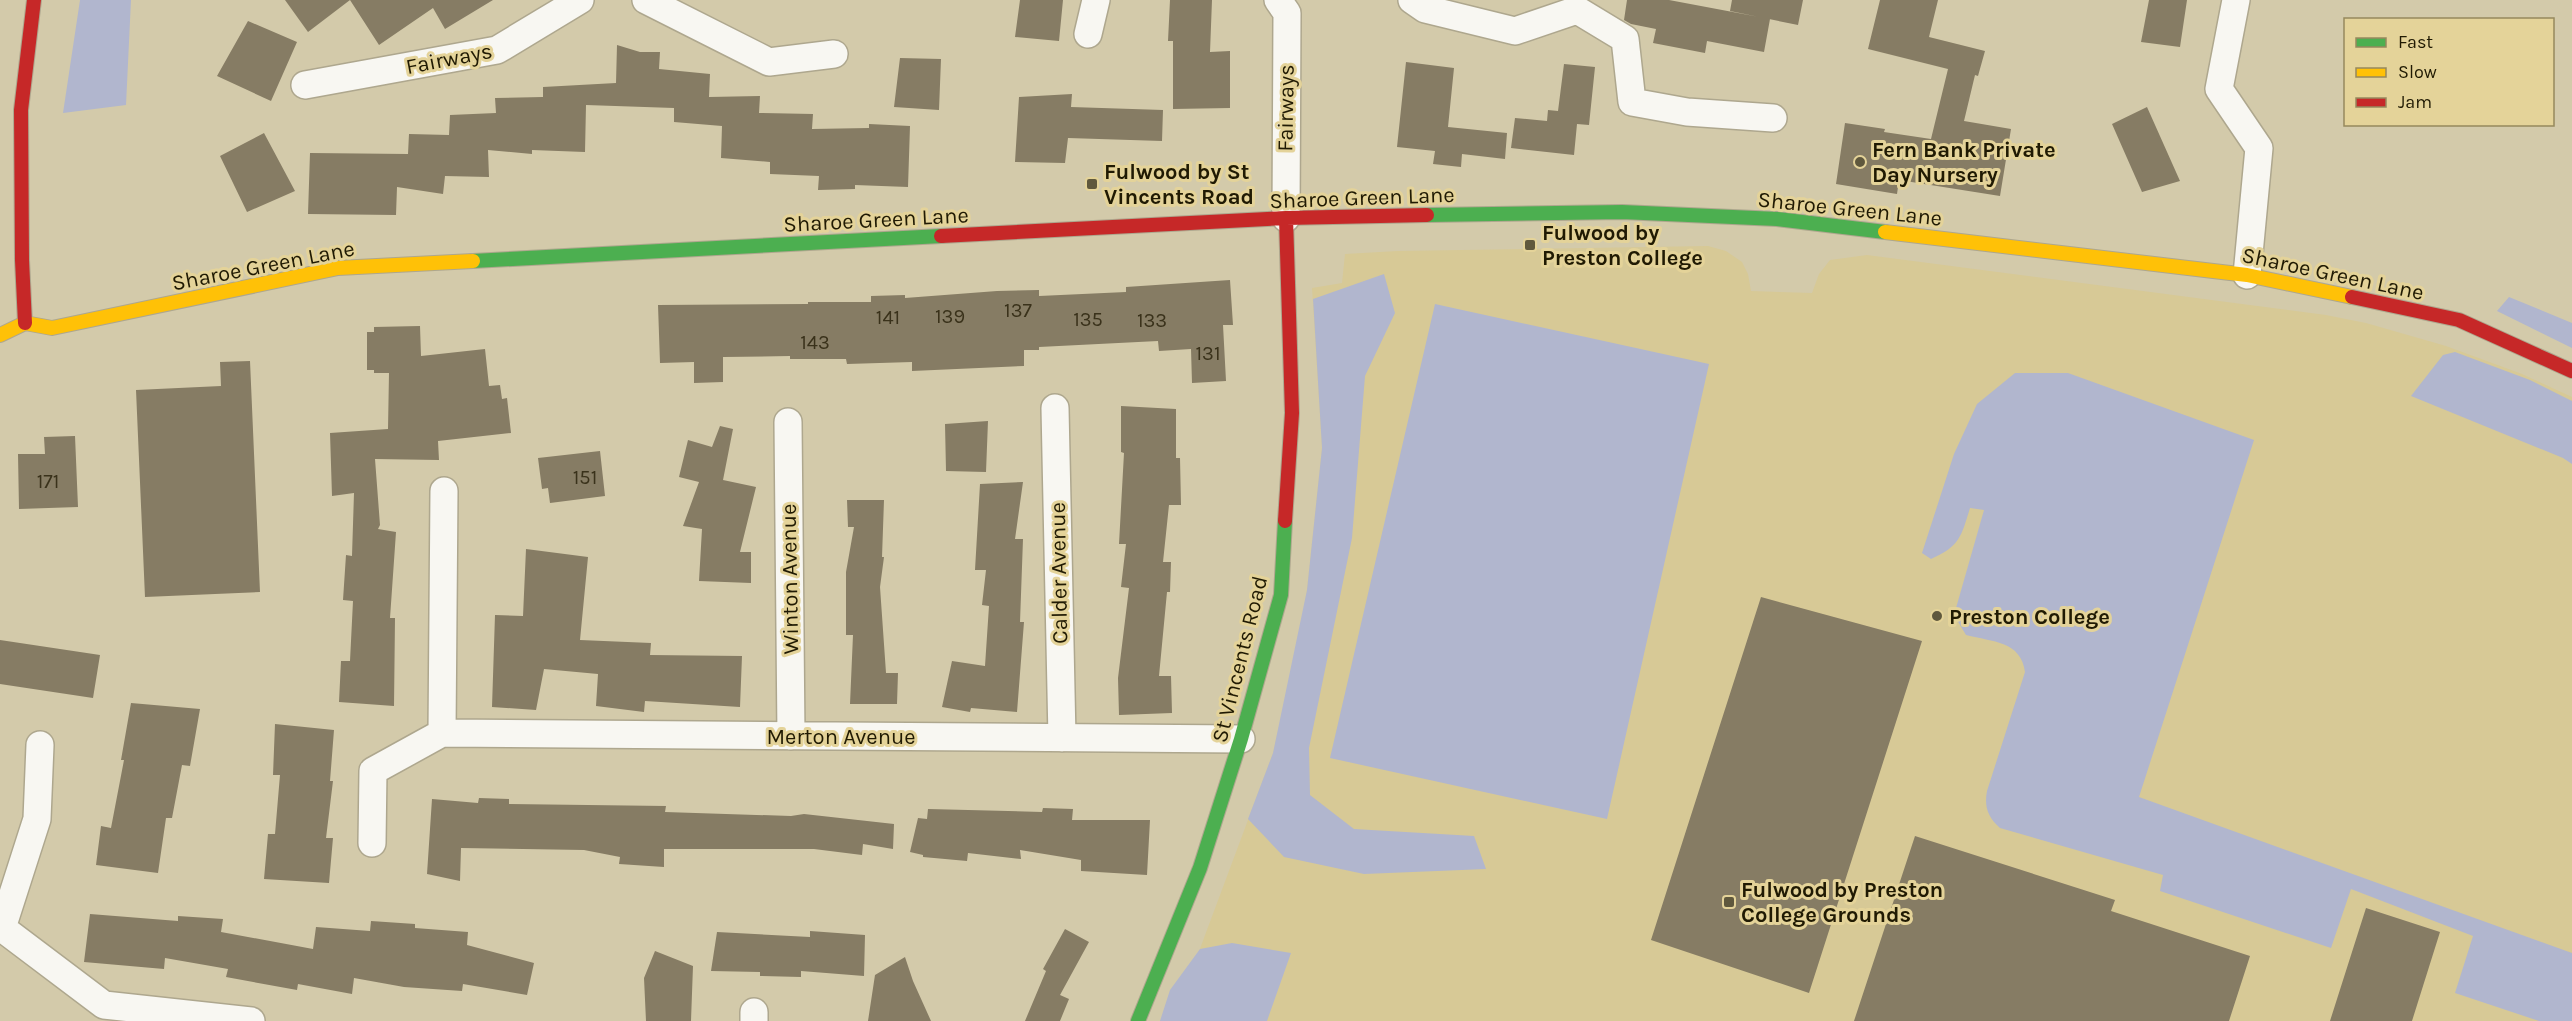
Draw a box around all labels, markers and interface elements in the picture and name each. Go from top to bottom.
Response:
legend [2344,18,2554,126]
text: Fast [2398,31,2433,53]
street label: Fairways [404,38,495,80]
text: Slow [2398,61,2437,83]
street label: Fairways [1272,64,1300,152]
text: Jam [2398,91,2432,113]
place label: Fern Bank Private Day Nursery [1872,137,2056,188]
marker: Fern Bank Private Day Nursery [1853,155,1867,169]
place label: Fulwood by St Vincents Road [1104,159,1254,210]
marker: Fulwood by St Vincents Road [1085,177,1099,191]
street label: Sharoe Green Lane [1269,182,1455,214]
street label: Sharoe Green Lane [1756,186,1943,232]
street label: Sharoe Green Lane [783,202,969,238]
place label: Fulwood by Preston College [1542,220,1703,271]
street label: Sharoe Green Lane [170,236,357,296]
marker: Fulwood by Preston College [1523,238,1537,252]
street label: Sharoe Green Lane [2239,242,2426,306]
house number: 137 [1004,299,1033,322]
house number: 139 [935,305,965,328]
house number: 141 [876,306,900,329]
house number: 135 [1073,308,1103,331]
house number: 133 [1137,309,1167,332]
house number: 143 [800,331,830,354]
house number: 131 [1195,342,1221,365]
house number: 151 [573,466,597,489]
house number: 171 [37,470,59,493]
street label: Calder Avenue [1045,502,1073,644]
street label: Winton Avenue [776,503,804,655]
street label: St Vincents Road [1207,573,1273,745]
place label: Preston College [1949,604,2110,630]
marker: Preston College [1930,609,1944,623]
street label: Merton Avenue [766,724,916,750]
place label: Fulwood by Preston College Grounds [1741,877,1943,928]
marker: Fulwood by Preston College Grounds [1722,895,1736,909]

